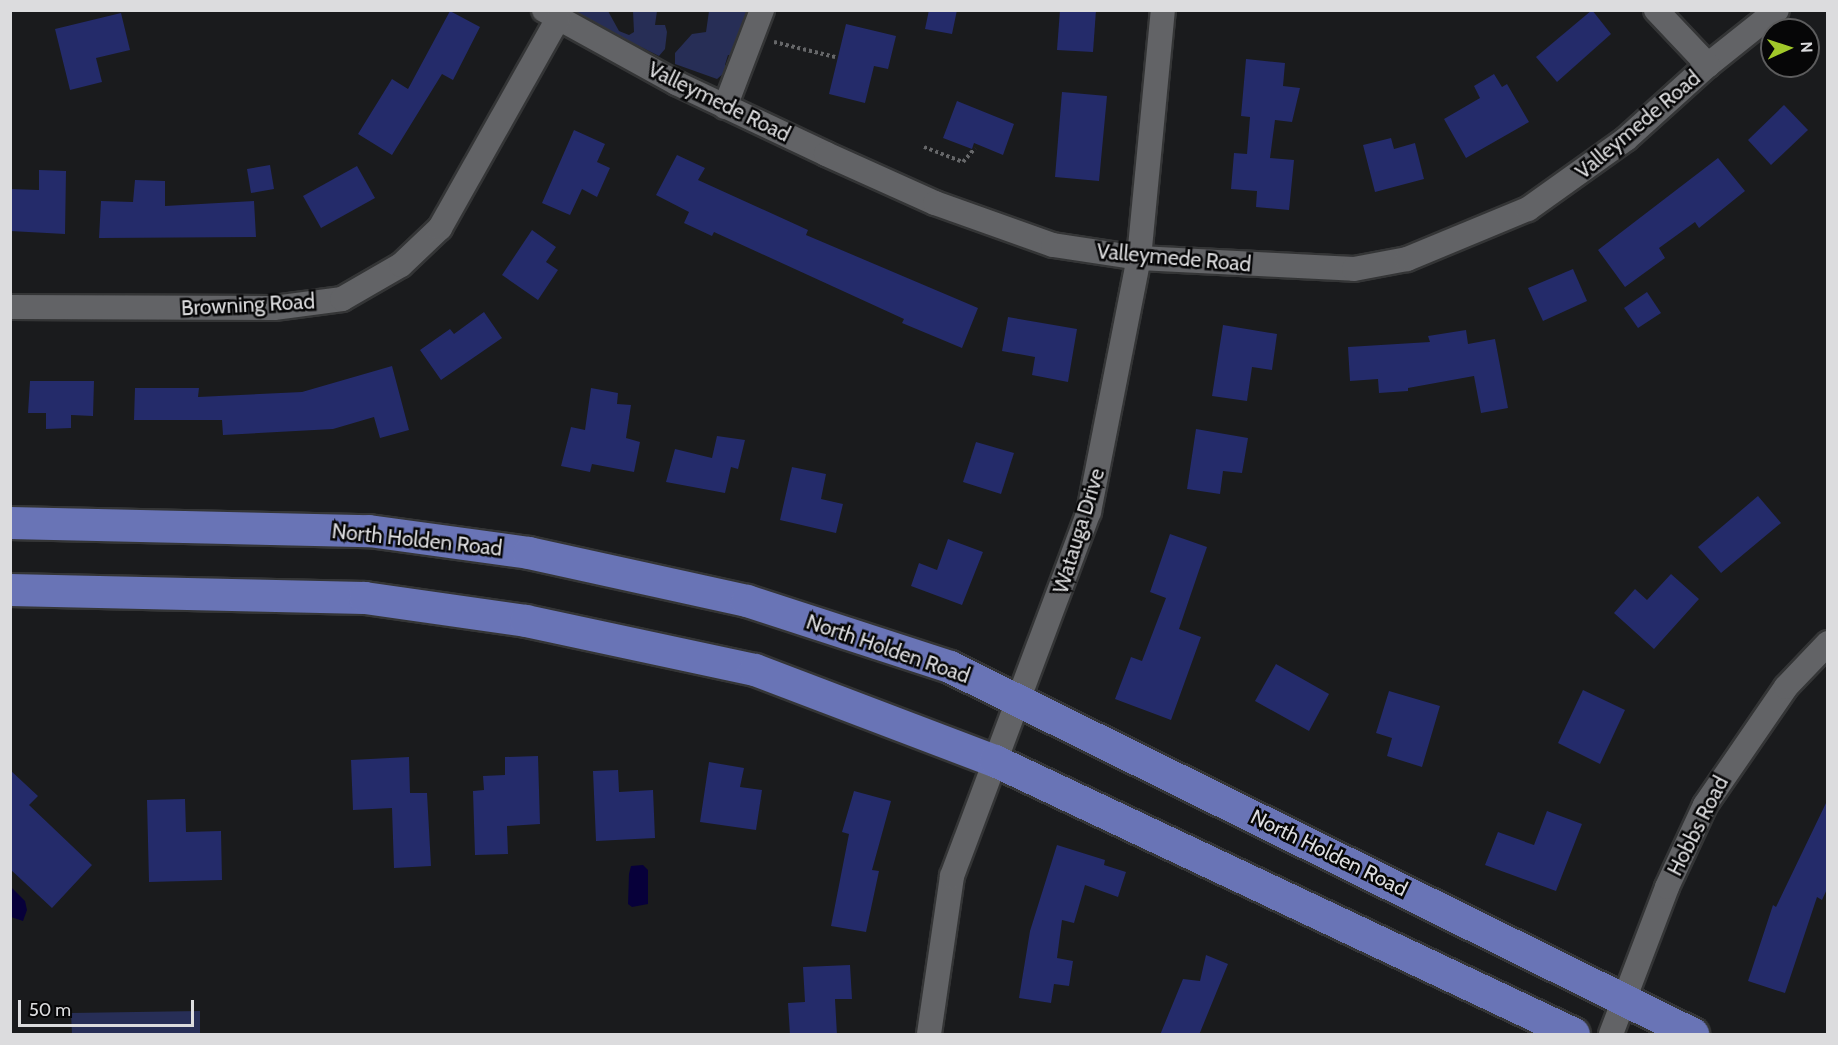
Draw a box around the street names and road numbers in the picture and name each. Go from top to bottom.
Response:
street label: Valleymede Road [644,57,794,147]
street label: Valleymede Road [1571,66,1705,184]
street label: Valleymede Road [1096,239,1252,277]
street label: Browning Road [180,289,316,321]
street label: Watauga Drive [1048,465,1110,597]
street label: North Holden Road [331,519,503,561]
street label: North Holden Road [803,609,973,689]
street label: Hobbs Road [1662,772,1734,880]
street label: North Holden Road [1247,804,1411,902]

